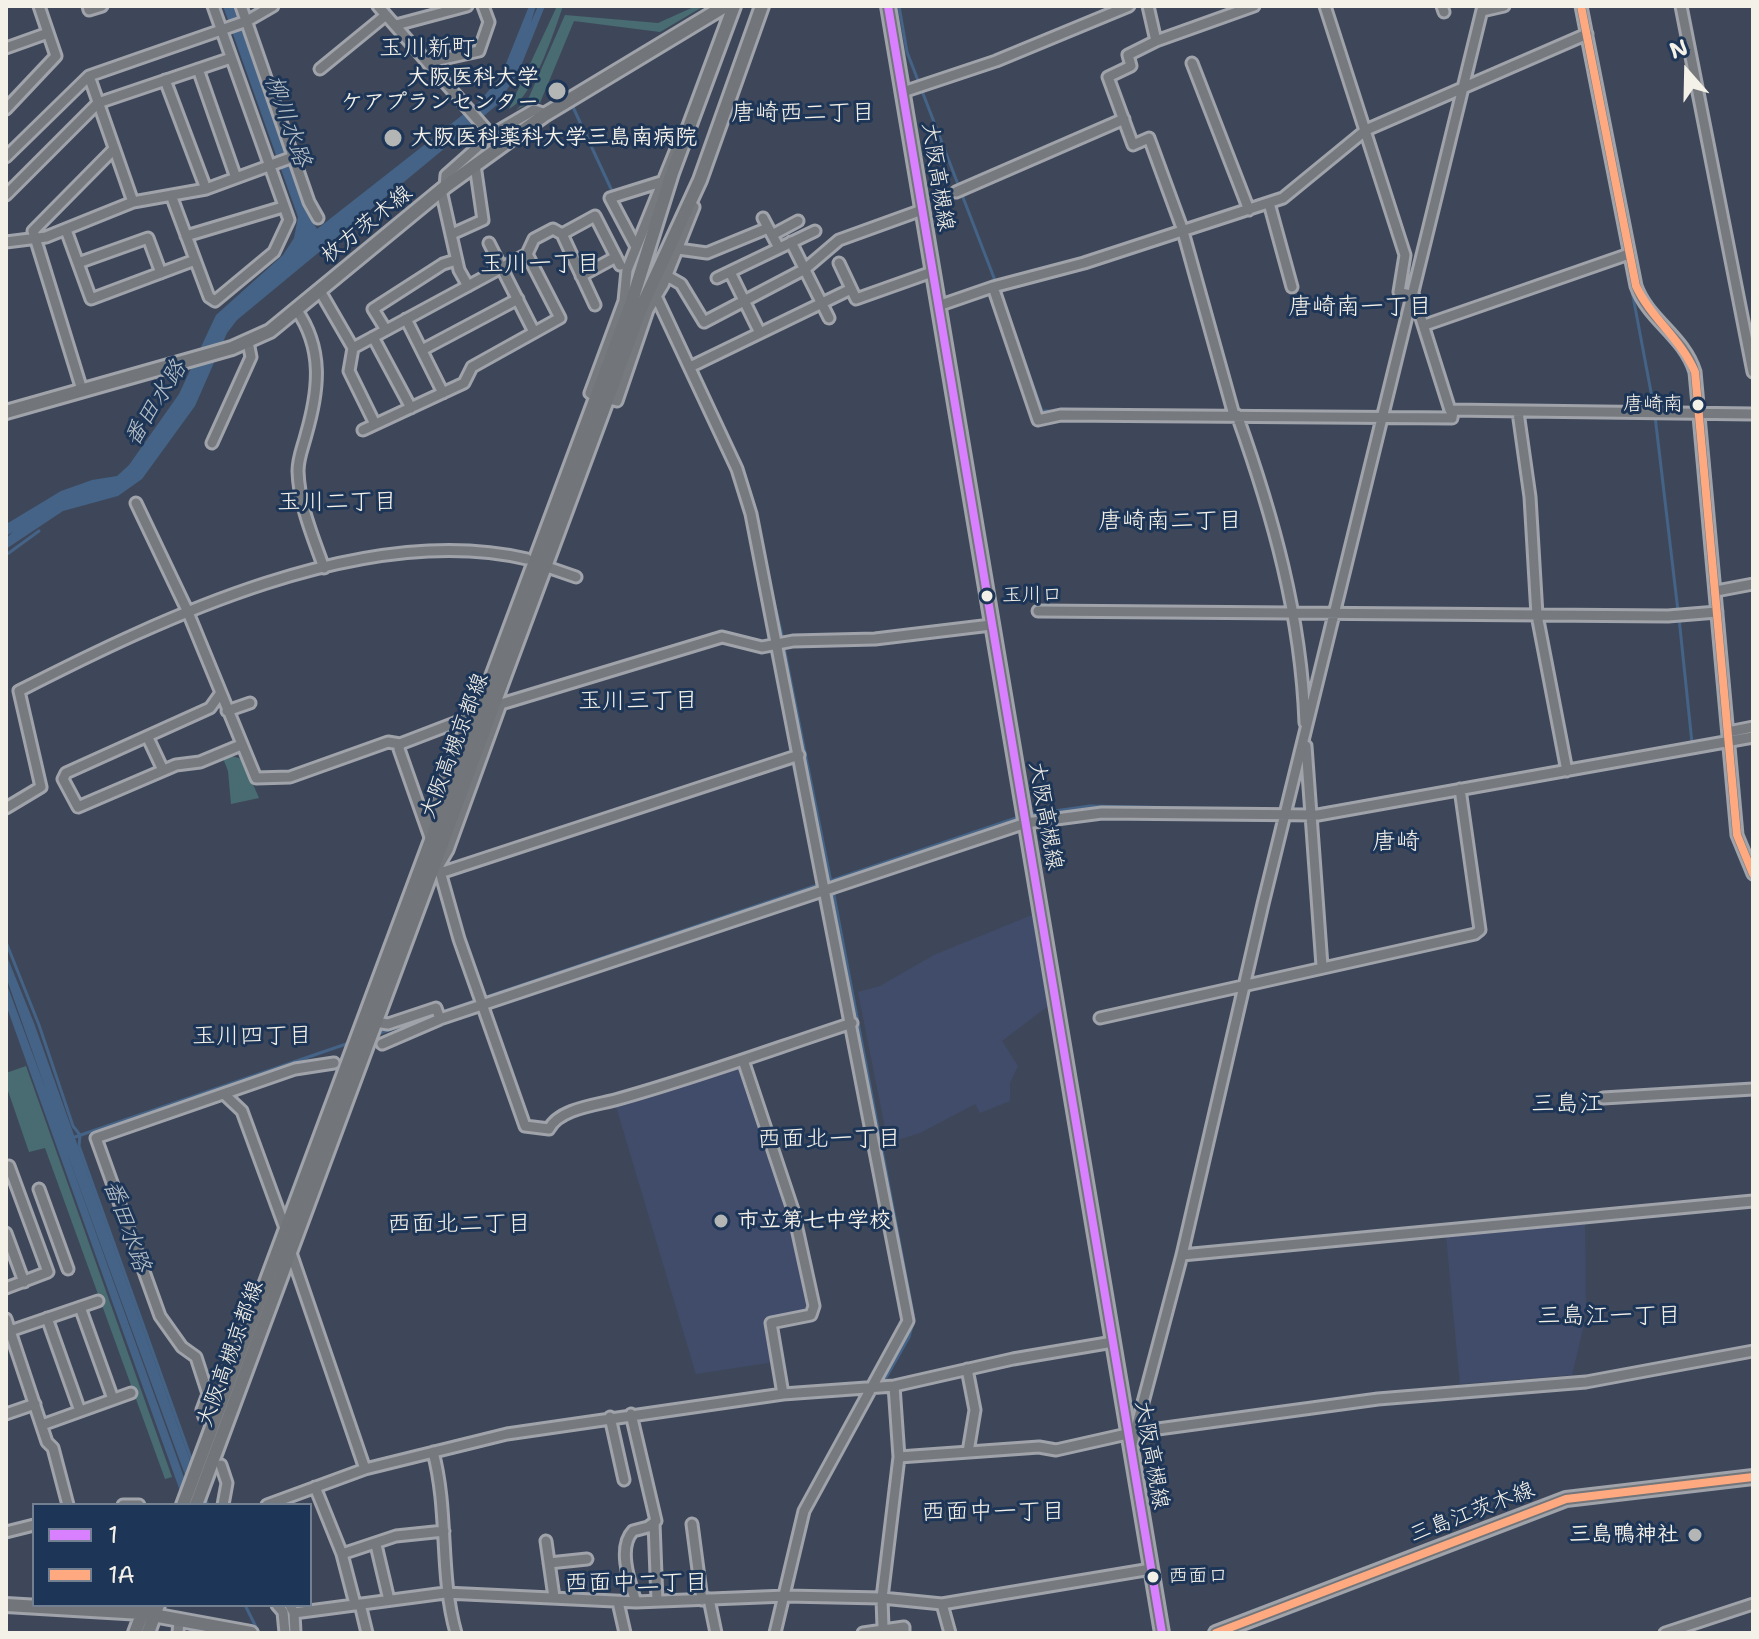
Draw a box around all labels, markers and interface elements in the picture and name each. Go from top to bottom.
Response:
north arrow [1647,32,1727,112]
text: N [1665,32,1692,66]
district label: 玉川新町 [379,35,475,63]
place label: 大阪医科大学 ケアプランセンター [341,65,539,116]
water label: 柳川水路 [258,71,316,171]
marker: 大阪医科大学 ケアプランセンター [546,80,568,102]
district label: 唐崎西二丁目 [731,100,875,128]
street label: 大阪高槻線 [915,121,959,233]
place label: 大阪医科薬科大学三島南病院 [411,125,697,151]
marker: 大阪医科薬科大学三島南病院 [382,127,404,149]
street label: 枚方茨木線 [316,180,418,270]
district label: 玉川一丁目 [480,251,600,279]
district label: 唐崎南一丁目 [1288,294,1432,322]
water label: 番田水路 [118,356,194,452]
place label: 唐崎南 [1623,393,1683,417]
marker: 唐崎南 [1690,397,1706,413]
district label: 玉川二丁目 [277,489,397,517]
district label: 唐崎南二丁目 [1098,508,1242,536]
place label: 玉川口 [1002,584,1062,608]
marker: 玉川口 [979,588,995,604]
street label: 大阪高槻京都線 [415,669,495,823]
district label: 玉川三丁目 [578,688,698,716]
street label: 大阪高槻線 [1022,760,1068,872]
district label: 唐崎 [1372,829,1420,857]
district label: 玉川四丁目 [192,1023,312,1051]
district label: 三島江 [1531,1091,1603,1119]
district label: 西面北一丁目 [757,1126,901,1154]
water label: 番田水路 [96,1176,156,1276]
place label: 市立第七中学校 [737,1208,891,1234]
district label: 西面北二丁目 [387,1211,531,1239]
marker: 市立第七中学校 [712,1212,730,1230]
street label: 大阪高槻京都線 [192,1277,270,1431]
district label: 三島江一丁目 [1537,1303,1681,1331]
street label: 大阪高槻線 [1128,1399,1174,1511]
street label: 三島江茨木線 [1406,1477,1538,1549]
district label: 西面中一丁目 [921,1499,1065,1527]
legend [32,1503,312,1607]
text: 1 [108,1519,118,1551]
place label: 三島鴨神社 [1569,1522,1679,1548]
marker: 三島鴨神社 [1686,1526,1704,1544]
text: 1A [108,1559,135,1591]
place label: 西面口 [1168,1565,1228,1589]
marker: 西面口 [1145,1569,1161,1585]
district label: 西面中二丁目 [564,1570,708,1598]

